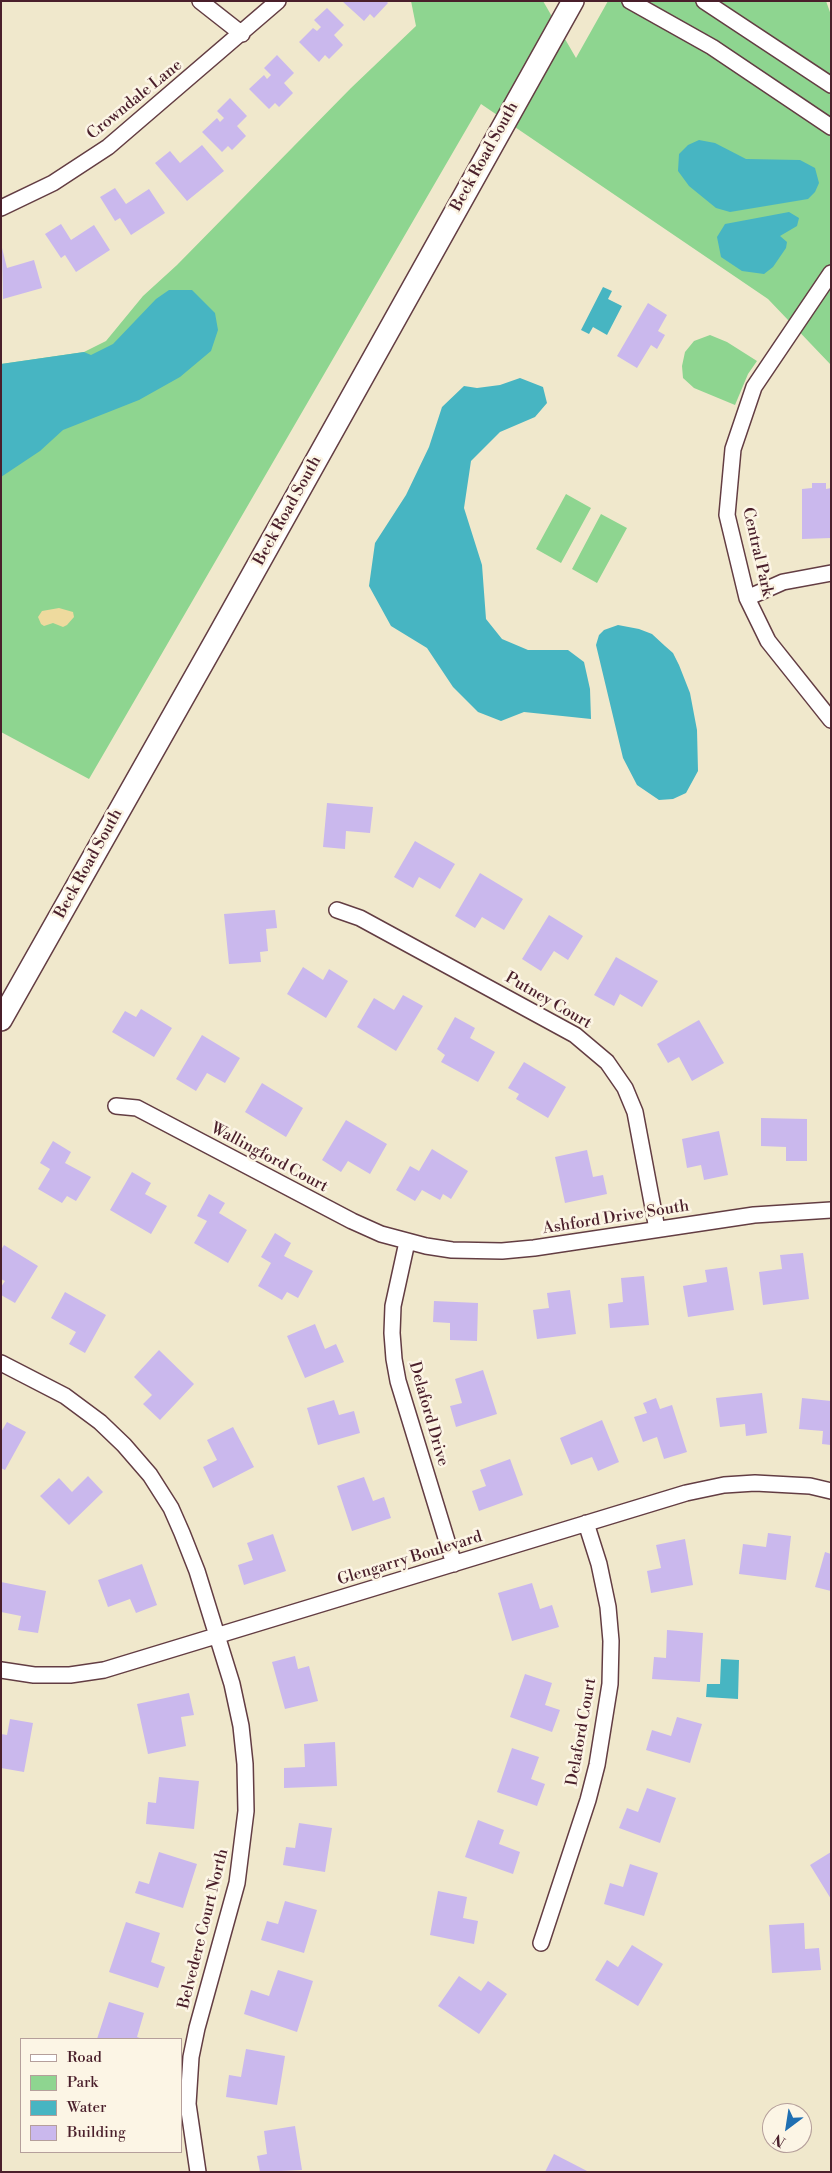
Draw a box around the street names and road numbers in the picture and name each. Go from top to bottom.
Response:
street label: Crowndale Lane [84,56,186,144]
street label: Beck Road South [447,99,523,215]
street label: Beck Road South [250,453,326,569]
street label: Central Park [737,506,777,598]
street label: Beck Road South [51,806,127,922]
street label: Putney Court [501,969,595,1033]
street label: Wallingford Court [207,1119,331,1197]
street label: Ashford Drive South [541,1197,691,1239]
street label: Delaford Drive [404,1360,452,1468]
street label: Glengarry Boulevard [335,1528,485,1590]
street label: Delaford Court [563,1677,601,1787]
street label: Belvedere Court North [175,1847,233,2011]

